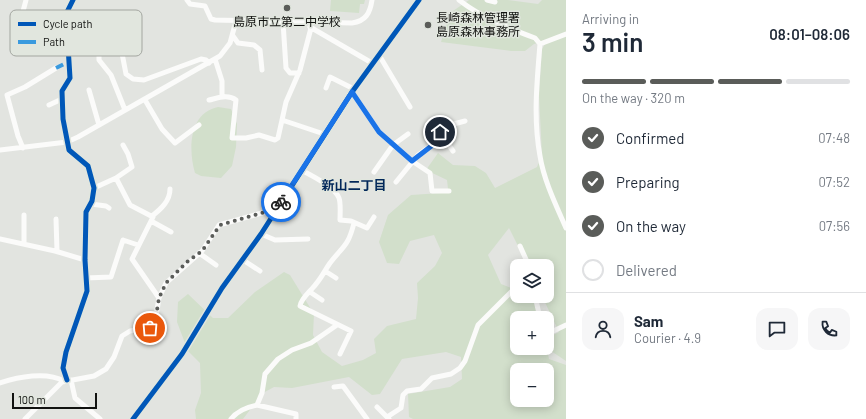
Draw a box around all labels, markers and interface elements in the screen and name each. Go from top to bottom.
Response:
marker: 島原市立第二中学校 [282,3,292,13]
legend [10,10,142,56]
place label: 長崎森林管理署 島原森林事務所 [436,10,520,38]
text: Arriving in [582,11,639,27]
place label: 島原市立第二中学校 [233,14,341,28]
text: Cycle path [43,17,93,30]
marker: 長崎森林管理署 島原森林事務所 [423,20,433,30]
text: 08:01–08:06 [769,25,850,43]
text: 3 min [582,26,643,57]
text: Path [43,35,65,48]
text: On the way · 320 m [582,90,685,106]
pin [423,115,457,149]
icon: home [429,121,451,143]
icon: check [582,127,604,149]
text: Confirmed [616,129,684,147]
text: 07:48 [818,130,850,146]
icon: check [582,171,604,193]
text: Preparing [616,173,680,191]
text: 07:52 [818,174,850,190]
district label: 新山二丁目 [321,177,387,193]
courier [261,182,301,222]
icon: bike [270,191,292,213]
icon: check [582,215,604,237]
text: On the way [616,217,686,235]
text: 07:56 [819,218,850,234]
map controls [510,259,554,407]
button: layers [510,259,554,303]
text: Delivered [616,261,677,279]
button: person [582,308,624,350]
button: chat [756,308,798,350]
button: phone [808,308,850,350]
pin [133,311,167,345]
button: + [510,311,554,355]
text: Sam [634,312,663,330]
icon: bag [139,317,161,339]
text: Courier · 4.9 [634,330,701,346]
button: − [510,363,554,407]
scale bar [12,391,97,410]
text: 100 m [18,393,46,406]

